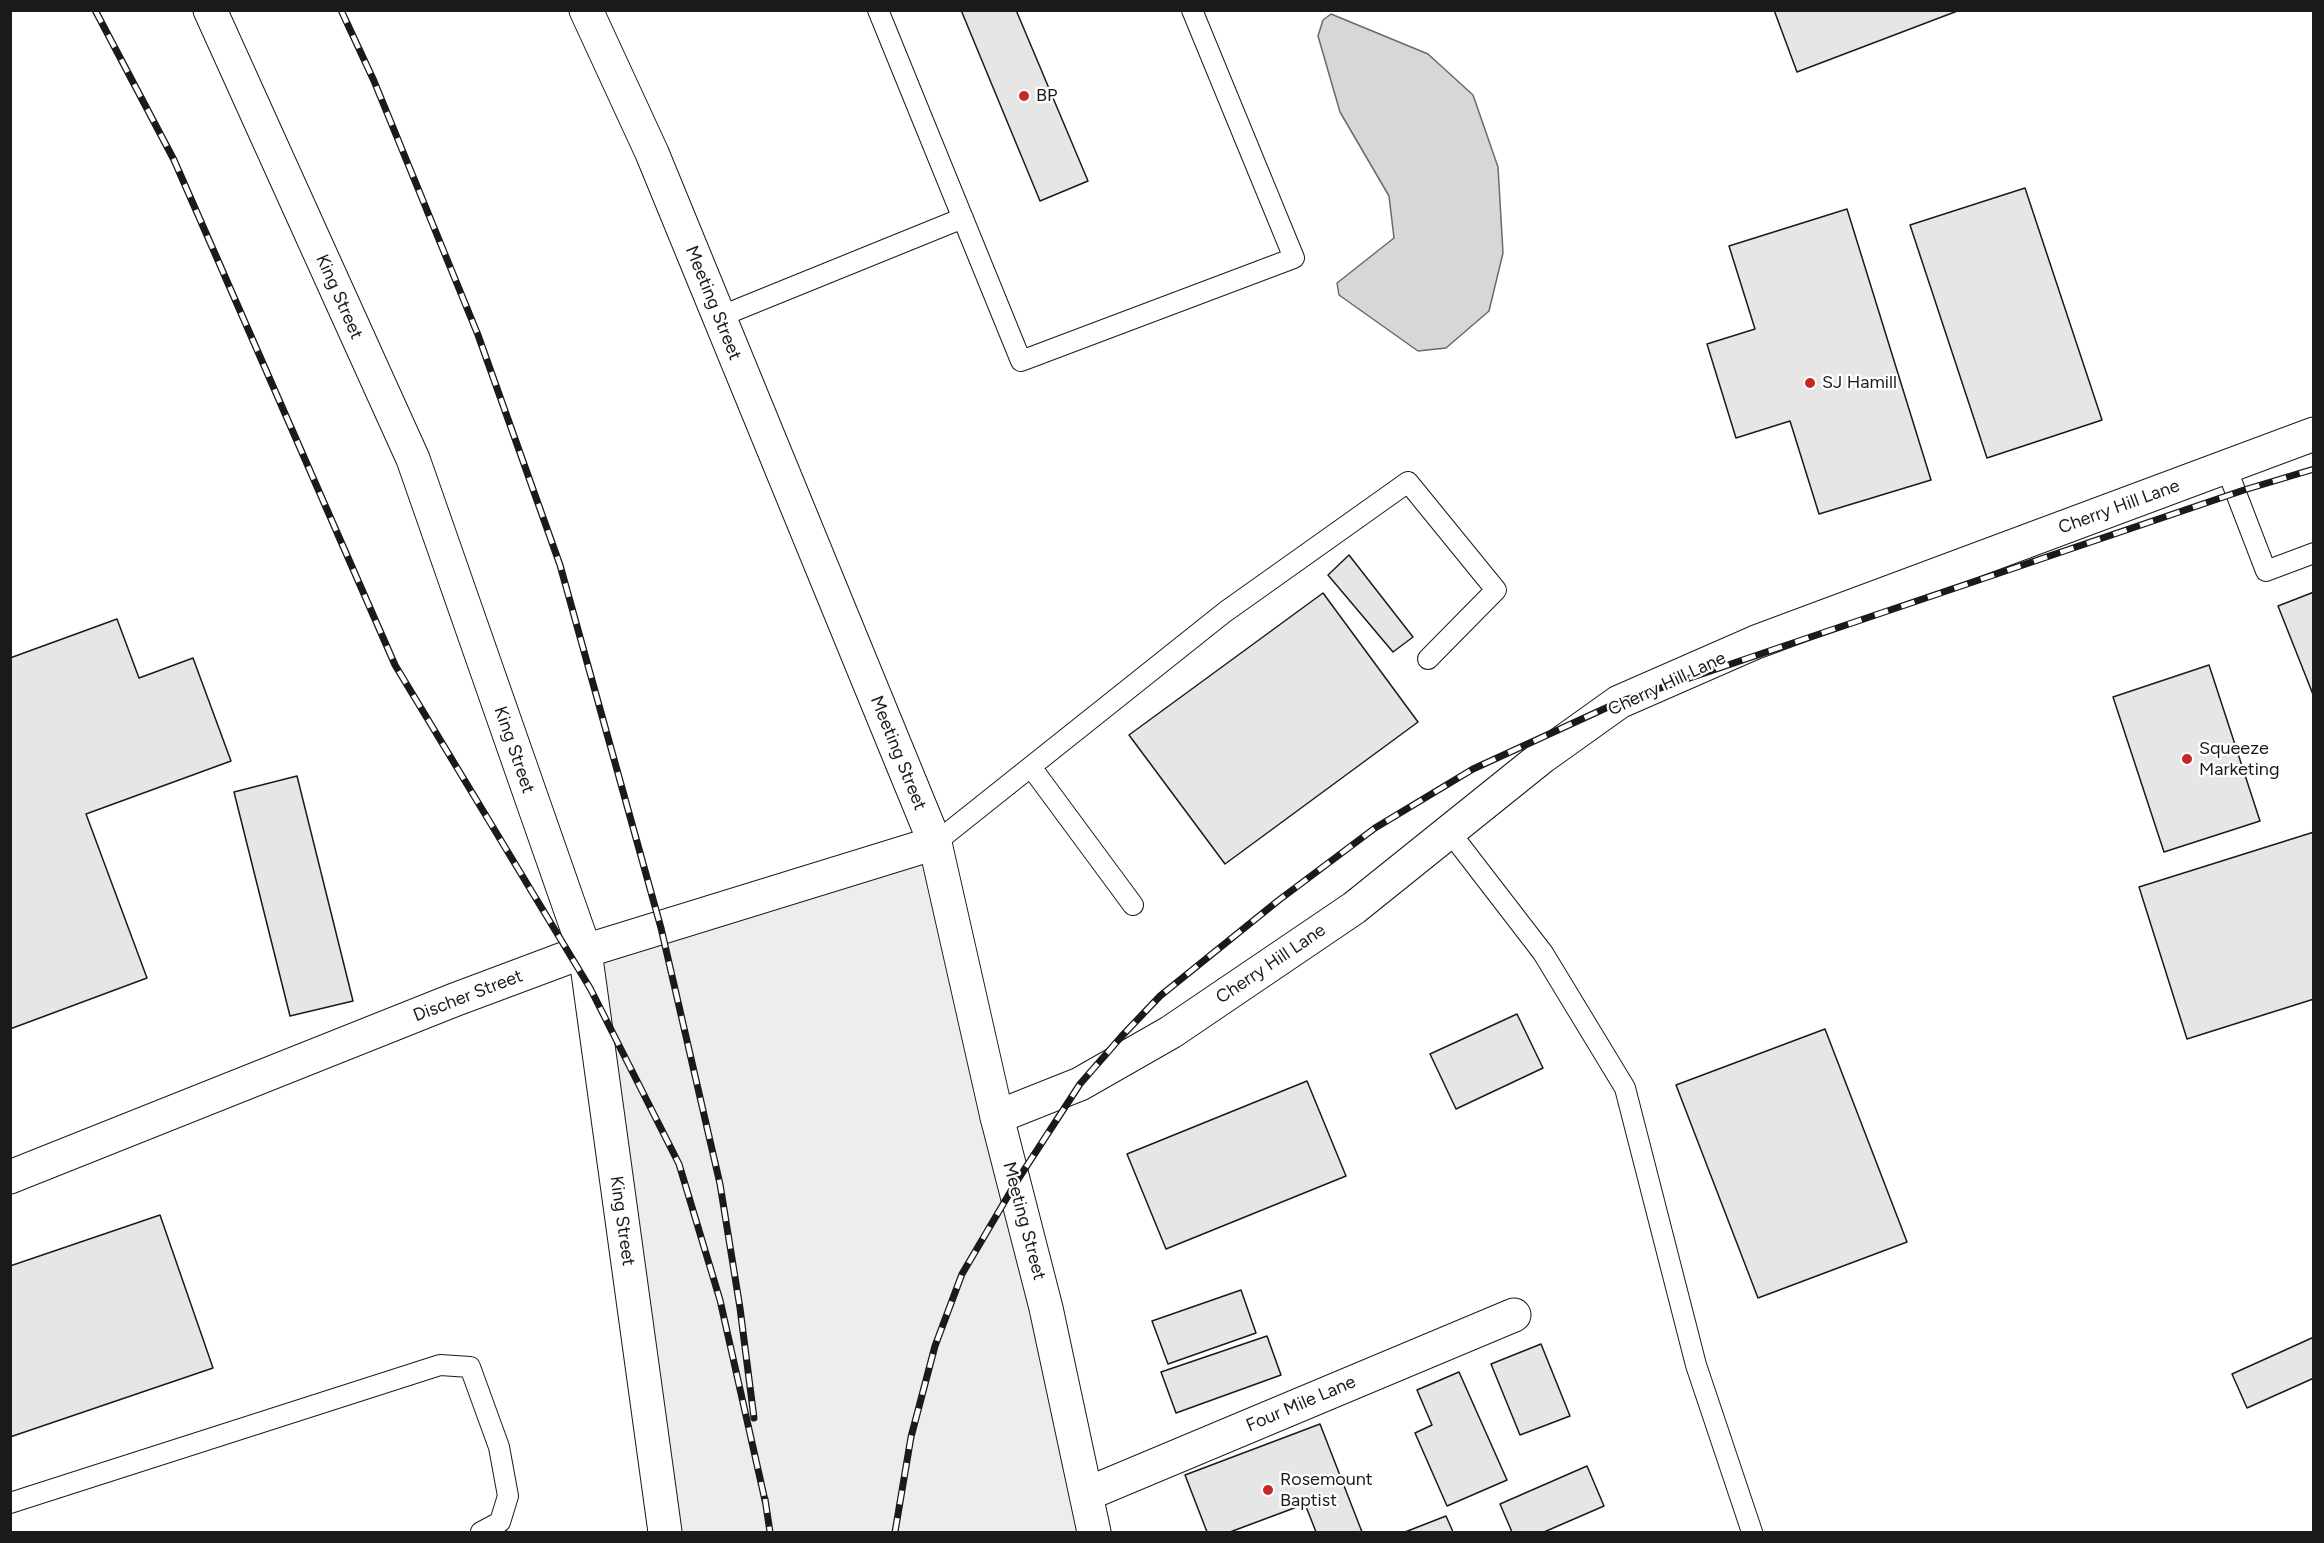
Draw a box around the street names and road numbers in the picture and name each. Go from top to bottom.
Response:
street label: Meeting Street [680,243,746,363]
street label: King Street [311,251,367,343]
street label: Cherry Hill Lane [2055,475,2183,539]
street label: Cherry Hill Lane [1605,647,1729,721]
street label: Meeting Street [865,693,931,813]
street label: King Street [489,704,539,796]
street label: Cherry Hill Lane [1212,919,1330,1009]
street label: Discher Street [410,965,526,1027]
street label: Meeting Street [998,1160,1050,1282]
street label: King Street [605,1175,639,1267]
street label: Four Mile Lane [1243,1371,1359,1437]

